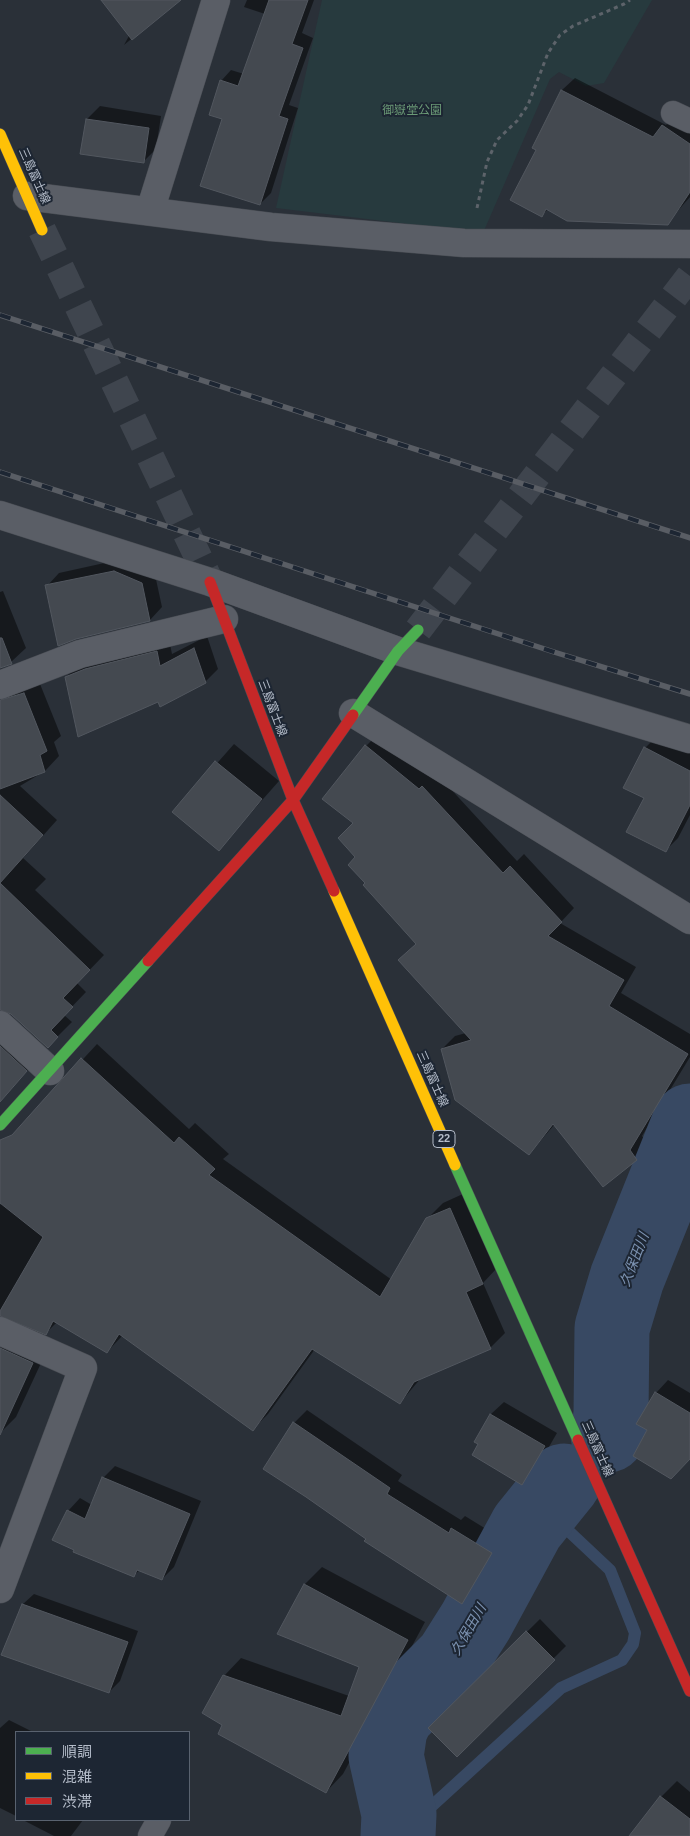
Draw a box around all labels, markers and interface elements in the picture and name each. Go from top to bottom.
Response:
park label: 御嶽堂公園 [382,104,442,118]
street label: 三島富士線 [15,146,53,206]
street label: 三島富士線 [255,677,289,739]
street label: 三島富士線 [413,1049,451,1109]
road number: 22 [433,1130,455,1148]
water label: 久保田川 [617,1231,653,1289]
street label: 三島富士線 [578,1419,616,1479]
water label: 久保田川 [448,1602,490,1658]
legend [15,1731,190,1821]
text: 順調 [62,1743,92,1760]
text: 混雑 [62,1768,92,1785]
text: 渋滞 [62,1793,92,1810]

